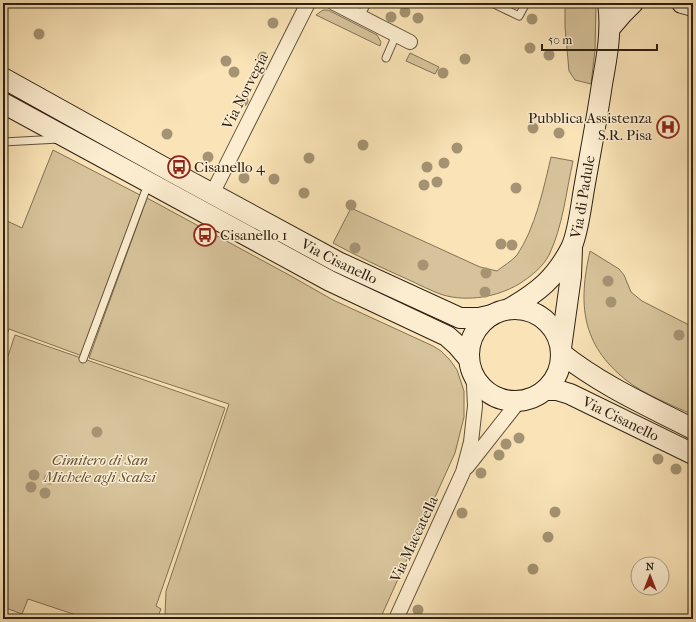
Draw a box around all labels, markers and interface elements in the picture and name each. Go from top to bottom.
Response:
scale bar [542,26,657,52]
text: 50 m [548,33,572,47]
street label: Via Norvegia [218,49,272,133]
place label: Pubblica Assistenza S.R. Pisa [528,109,653,144]
hospital icon: Pubblica Assistenza S.R. Pisa [655,114,681,140]
street label: Via di Padule [566,153,599,242]
bus stop icon: Cisanello 4 [166,154,192,180]
place label: Cisanello 4 [194,158,266,176]
bus stop icon: Cisanello 1 [192,222,218,248]
place label: Cisanello 1 [220,226,287,244]
street label: Via Cisanello [297,234,381,288]
street label: Via Cisanello [579,392,662,445]
park label: Cimitero di San Michele agli Scalzi [43,451,158,486]
street label: Via Maccatella [386,492,442,586]
north arrow [630,556,670,596]
text: N [646,560,655,573]

